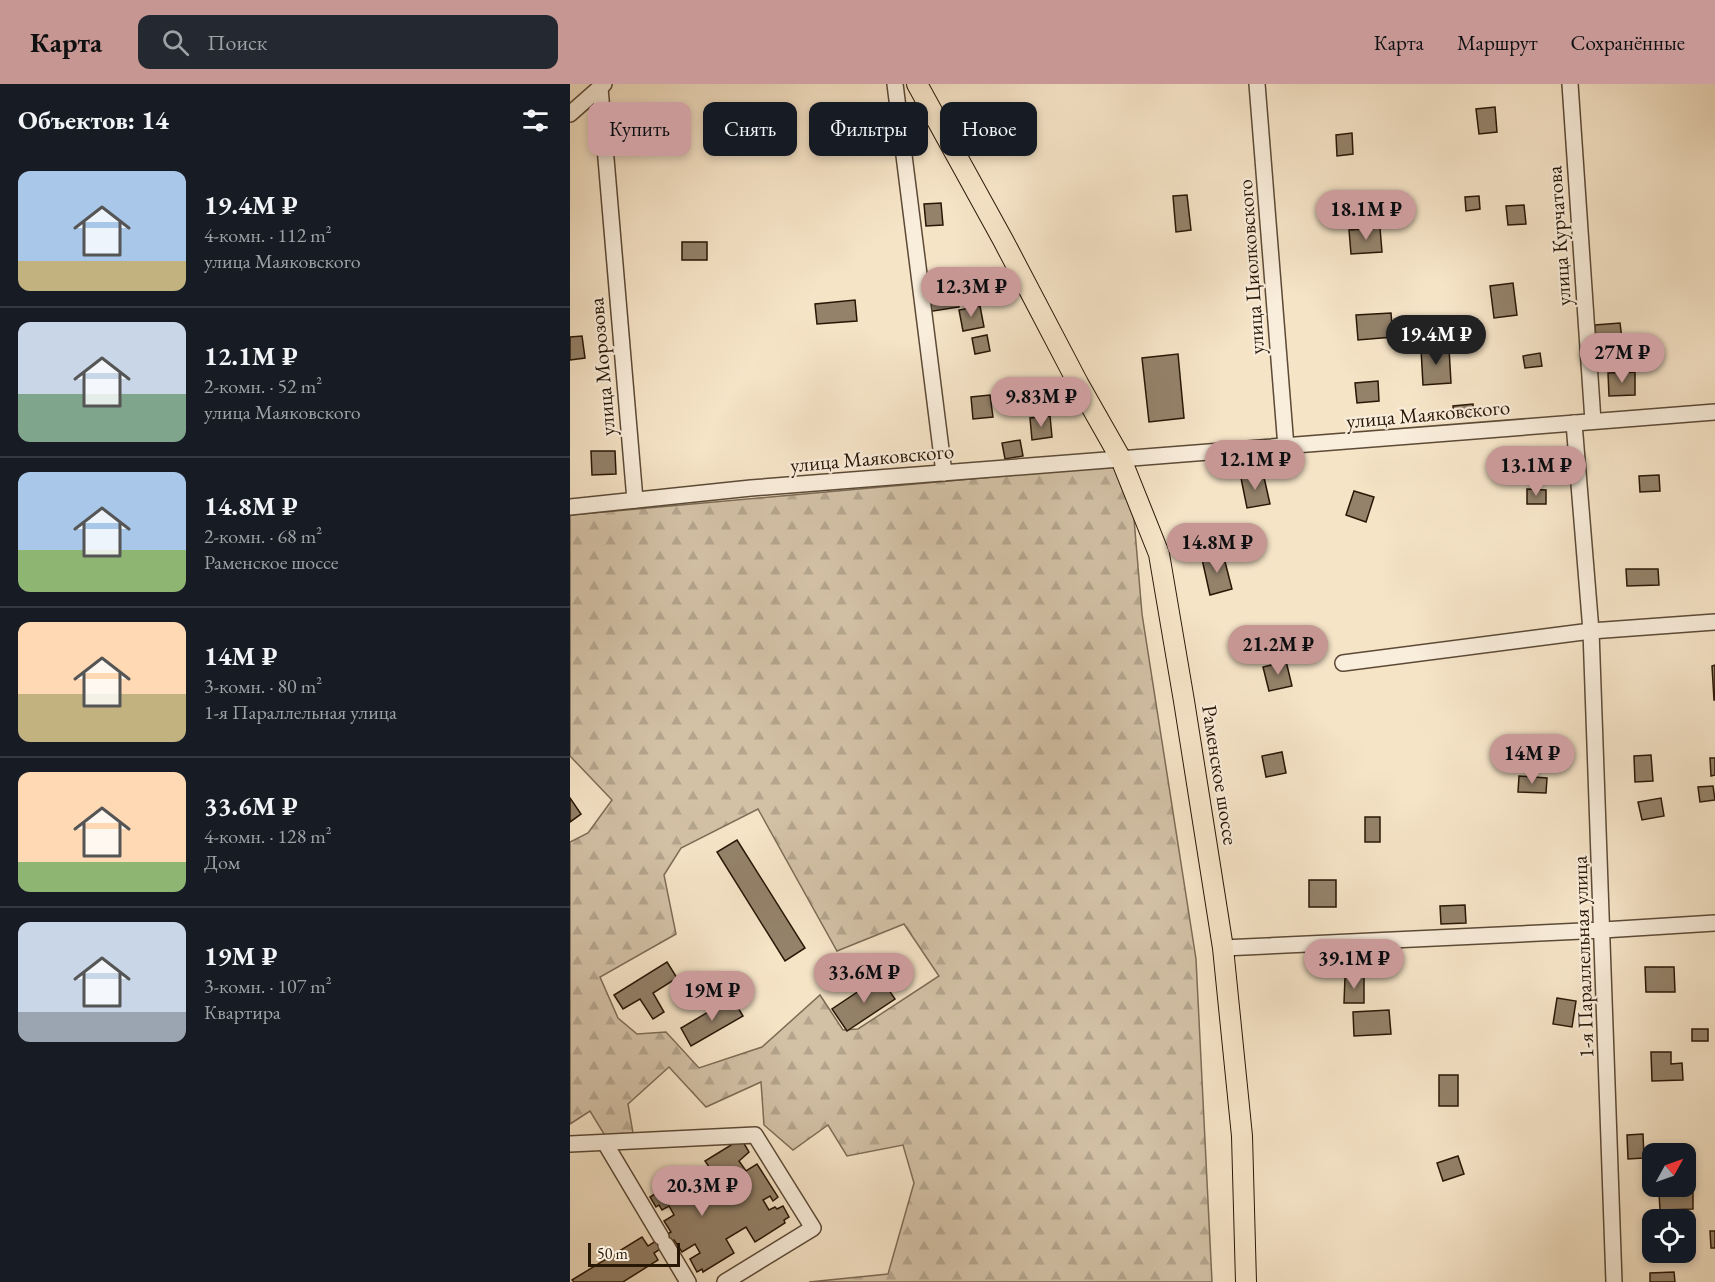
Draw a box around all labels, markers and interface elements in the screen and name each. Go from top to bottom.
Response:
search box [138,15,558,69]
text: Карта [30,24,102,60]
icon: search [159,26,192,59]
text: Поиск [207,28,267,57]
text: Карта [1374,29,1424,56]
text: Маршрут [1457,29,1538,56]
text: Сохранённые [1571,29,1685,56]
chip: Купить [588,102,691,156]
chip: Снять [703,102,797,156]
chip: Фильтры [809,102,928,156]
chip: Новое [940,102,1037,156]
text: Объектов: 14 [18,103,169,137]
icon: filters [519,104,552,137]
street label: улица Курчатова [1540,164,1577,307]
street label: улица Циолковского [1231,179,1270,356]
text: 19.4M ₽ [204,188,298,222]
pin: 18.1M ₽ [1311,190,1421,241]
icon: home [66,195,138,267]
text: 18.1M ₽ [1330,196,1402,222]
text: 4-комн. · 112 m² [204,222,332,248]
text: улица Маяковского [204,248,361,274]
pin: 12.3M ₽ [916,267,1026,318]
text: 12.3M ₽ [935,273,1007,299]
street label: улица Морозова [582,296,621,437]
pin: 19.4M ₽ [1381,315,1491,366]
text: 19.4M ₽ [1400,321,1472,347]
pin: 27M ₽ [1580,333,1664,384]
text: 12.1M ₽ [204,339,298,373]
text: 27M ₽ [1594,339,1650,365]
icon: home [66,346,138,418]
text: 2-комн. · 52 m² [204,373,322,399]
pin: 9.83M ₽ [986,377,1096,428]
text: 9.83M ₽ [1005,383,1077,409]
street label: улица Маяковского [1345,393,1511,434]
text: улица Маяковского [204,399,361,425]
street label: улица Маяковского [789,437,955,478]
pin: 12.1M ₽ [1200,440,1310,491]
text: 12.1M ₽ [1219,446,1291,472]
pin: 13.1M ₽ [1481,446,1591,497]
text: 13.1M ₽ [1500,452,1572,478]
text: 14.8M ₽ [204,489,298,523]
icon: home [66,496,138,568]
text: 2-комн. · 68 m² [204,523,322,549]
pin: 14.8M ₽ [1162,523,1272,574]
text: 14.8M ₽ [1181,529,1253,555]
text: Раменское шоссе [204,549,338,575]
pin: 21.2M ₽ [1223,625,1333,676]
text: 21.2M ₽ [1242,631,1314,657]
text: 14M ₽ [204,639,278,673]
icon: home [66,646,138,718]
text: 3-комн. · 80 m² [204,673,322,699]
text: 1-я Параллельная улица [204,699,397,725]
street label: Раменское шоссе [1196,703,1245,847]
pin: 14M ₽ [1490,734,1574,785]
text: 14M ₽ [1504,740,1560,766]
text: 33.6M ₽ [204,789,298,823]
icon: home [66,796,138,868]
text: 4-комн. · 128 m² [204,823,332,849]
text: Дом [204,849,240,875]
street label: 1-я Параллельная улица [1565,855,1600,1059]
text: 19M ₽ [204,939,278,973]
pin: 39.1M ₽ [1299,939,1409,990]
text: 39.1M ₽ [1318,945,1390,971]
icon: home [66,946,138,1018]
pin: 33.6M ₽ [809,953,919,1004]
text: 33.6M ₽ [828,959,900,985]
pin: 19M ₽ [670,971,754,1022]
text: 3-комн. · 107 m² [204,973,332,999]
text: 19M ₽ [684,977,740,1003]
text: Квартира [204,999,281,1025]
north arrow [1642,1143,1696,1197]
map controls [1642,1143,1696,1263]
pin: 20.3M ₽ [647,1166,757,1217]
text: 20.3M ₽ [666,1172,738,1198]
button: locate [1642,1209,1696,1263]
scale bar [588,1240,680,1268]
text: 50 m [597,1243,628,1264]

